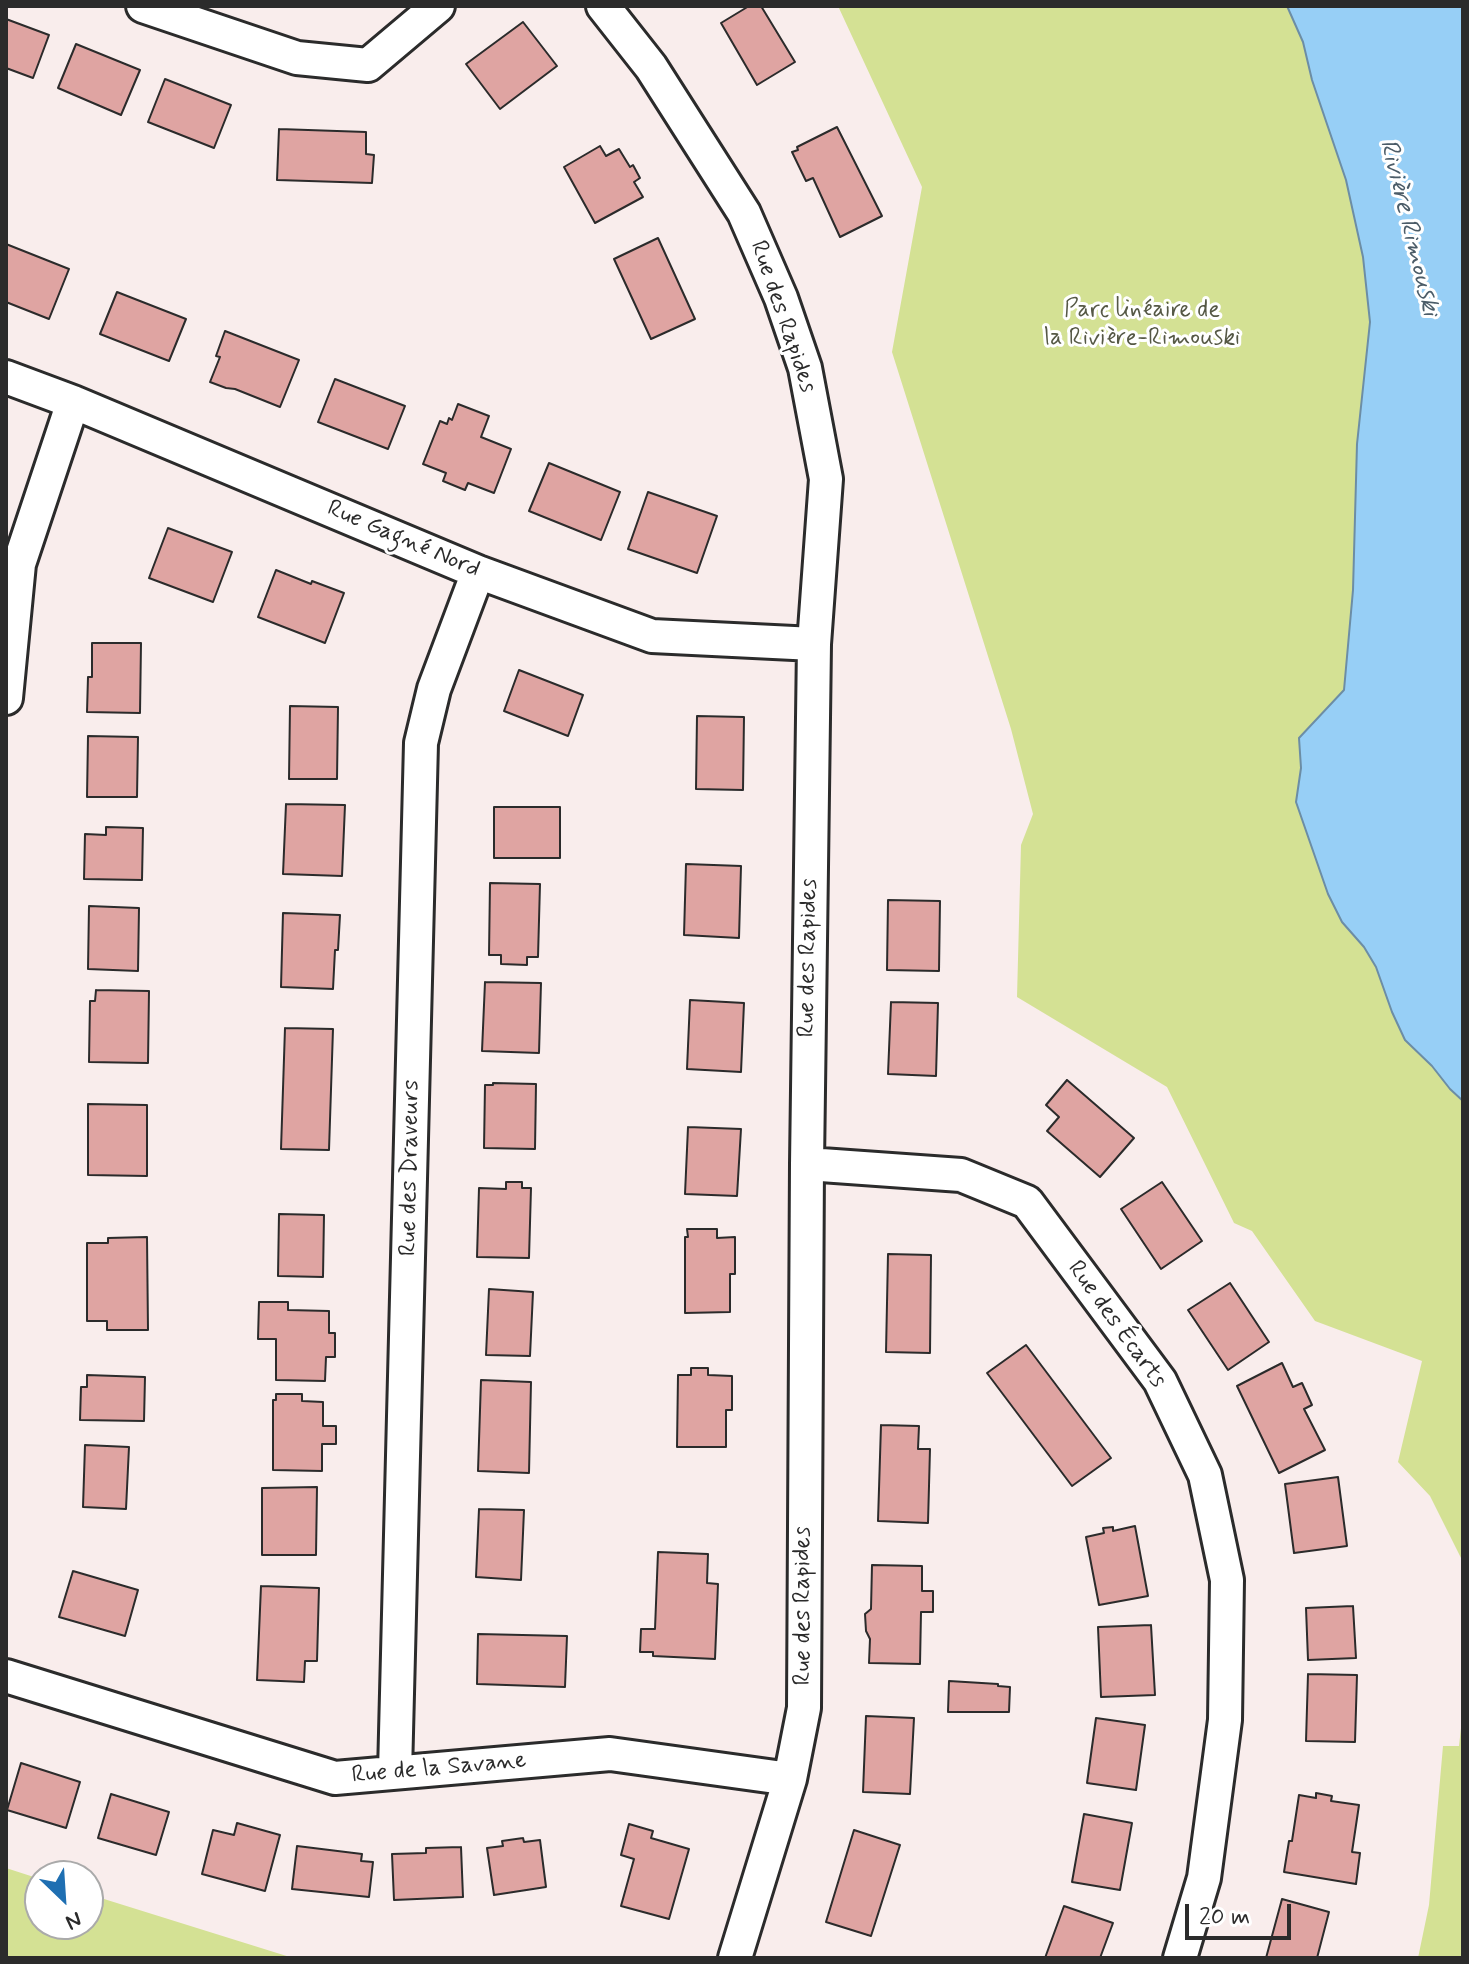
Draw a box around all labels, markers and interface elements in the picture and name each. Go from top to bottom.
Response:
water label: Rivière Rimouski [1371,136,1445,320]
street label: Rue des Rapides [743,237,821,397]
park label: Parc linéaire de la Rivière-Rimouski [1044,297,1240,353]
street label: Rue Gagné Nord [322,495,484,585]
street label: Rue des Rapides [793,878,825,1038]
street label: Rue des Draveurs [395,1079,427,1257]
street label: Rue des Écarts [1060,1256,1172,1394]
street label: Rue des Rapides [790,1527,818,1685]
street label: Rue de la Savane [350,1747,528,1791]
north arrow [24,1860,104,1940]
scale bar [1189,1888,1295,1938]
text: 20 m [1199,1902,1250,1933]
text: N [61,1904,86,1936]

